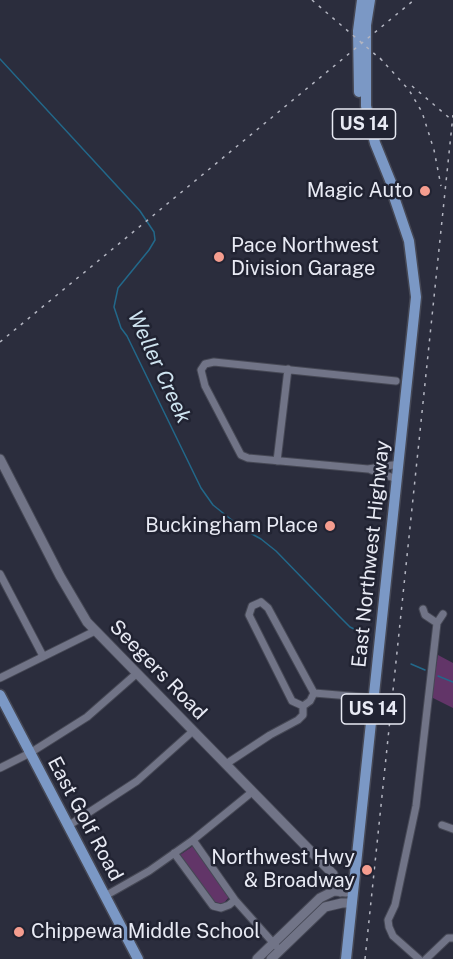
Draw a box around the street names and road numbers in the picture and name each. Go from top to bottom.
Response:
road number: US 14 [332,109,395,139]
street label: East Northwest Highway [347,439,395,669]
street label: Seegers Road [104,615,212,725]
road number: US 14 [342,694,404,724]
street label: East Golf Road [42,753,128,885]

